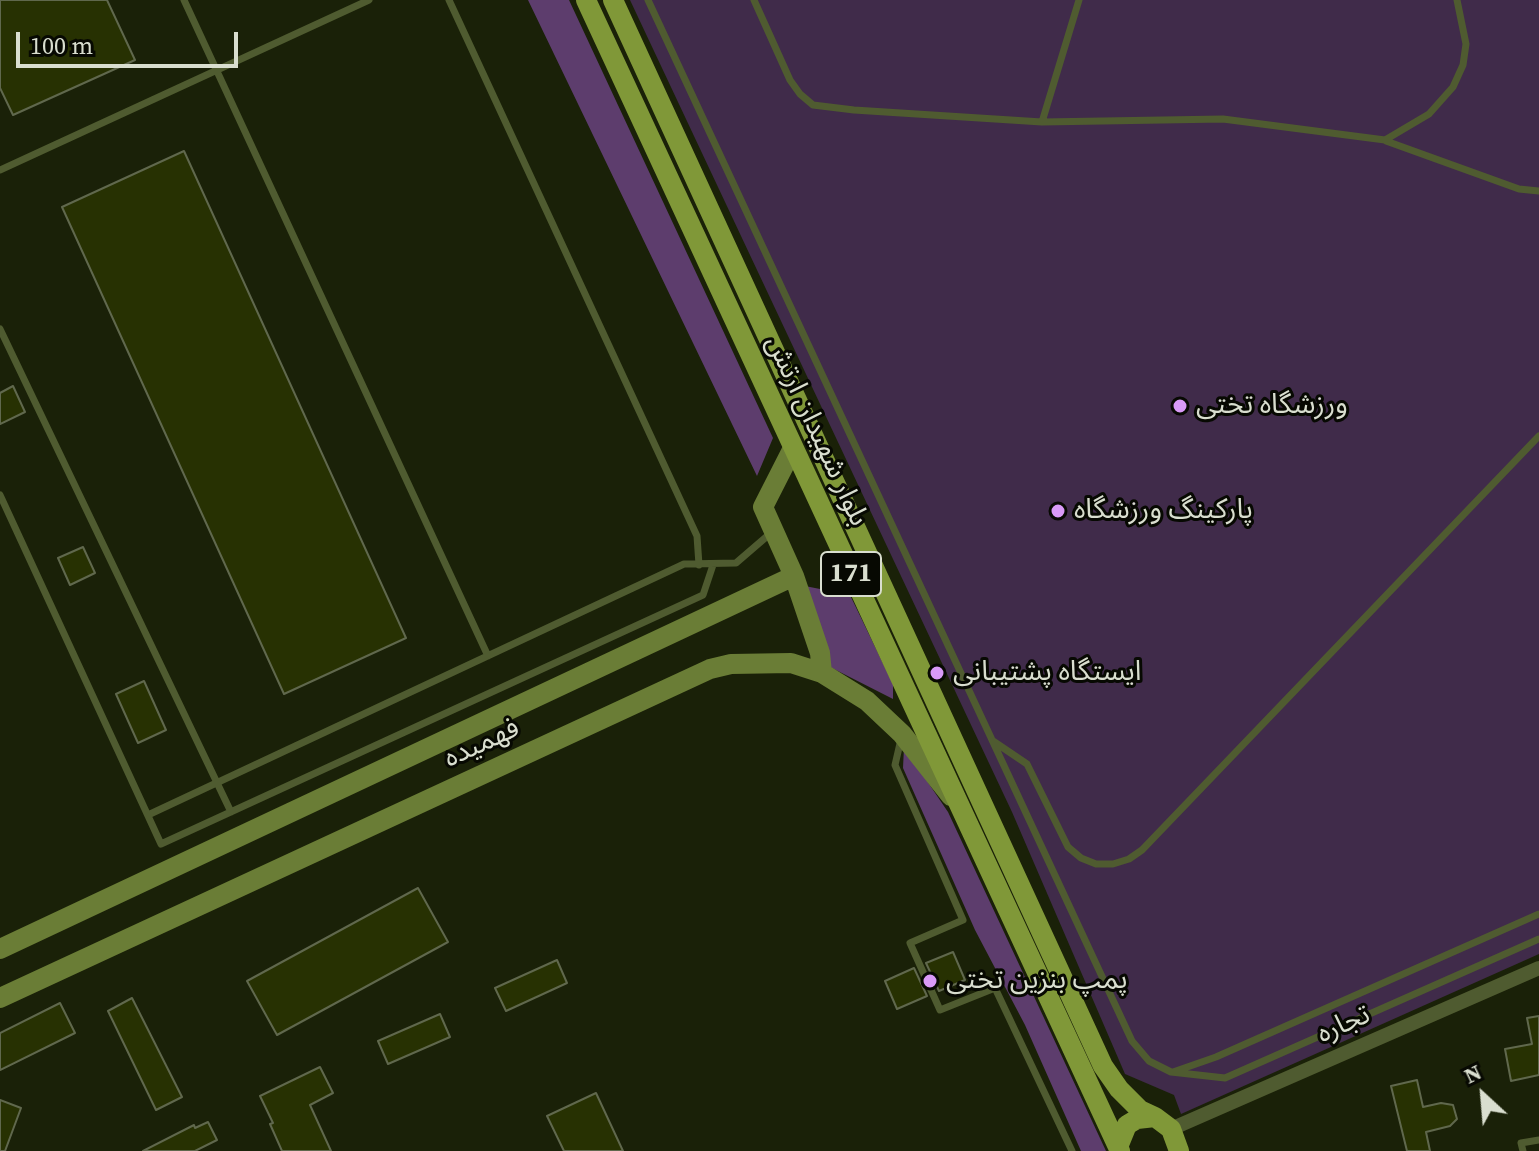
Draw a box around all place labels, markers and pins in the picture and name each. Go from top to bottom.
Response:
place label: ورزشگاه تختی [1196,389,1348,423]
marker: ورزشگاه تختی [1171,397,1189,415]
place label: پارکینگ ورزشگاه [1074,494,1253,528]
marker: پارکینگ ورزشگاه [1049,502,1067,520]
place label: ایستگاه پشتیبانی [953,656,1141,690]
marker: ایستگاه پشتیبانی [928,664,946,682]
place label: پمپ بنزین تختی [946,964,1128,998]
marker: پمپ بنزین تختی [921,972,939,990]

